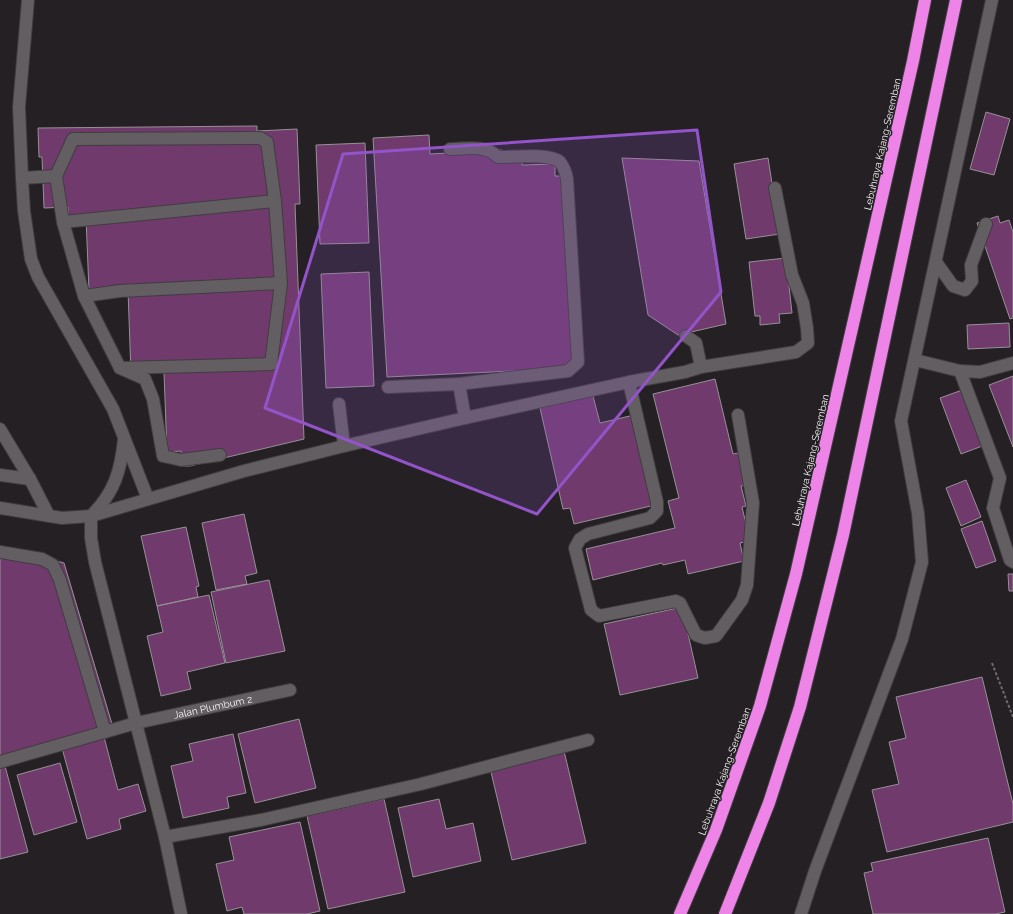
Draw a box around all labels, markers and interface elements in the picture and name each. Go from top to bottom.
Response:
street label: Lebuhraya Kajang-Seremban [862,77,903,211]
street label: Lebuhraya Kajang-Seremban [790,393,831,527]
street label: Jalan Plumbum 2 [173,693,253,721]
street label: Lebuhraya Kajang-Seremban [696,706,753,837]

